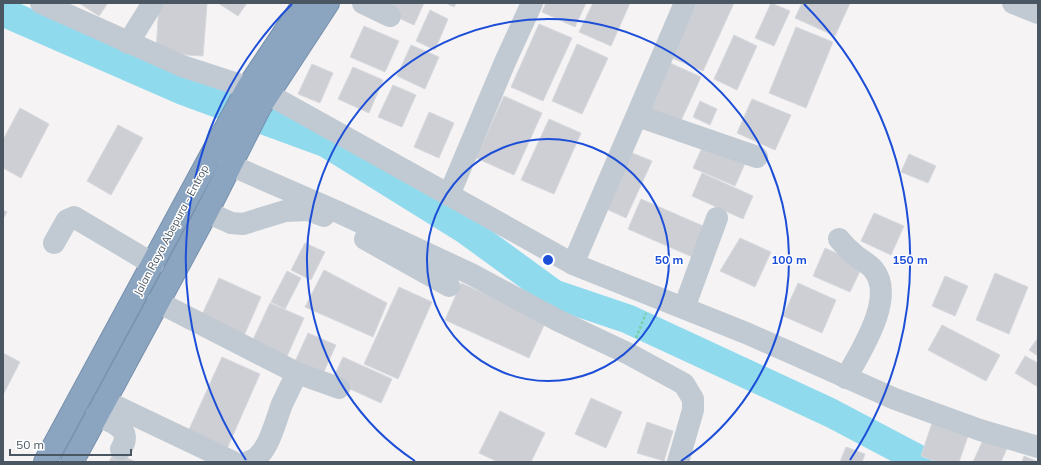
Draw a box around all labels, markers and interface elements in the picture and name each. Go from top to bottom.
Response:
street label: Jalan Raya Abepura - Entrop [130,162,212,298]
text: 50 m [655,252,683,267]
text: 100 m [771,252,807,267]
text: 150 m [892,252,928,267]
centre of rings [541,253,555,267]
scale bar [10,431,131,457]
text: 50 m [16,437,44,452]

